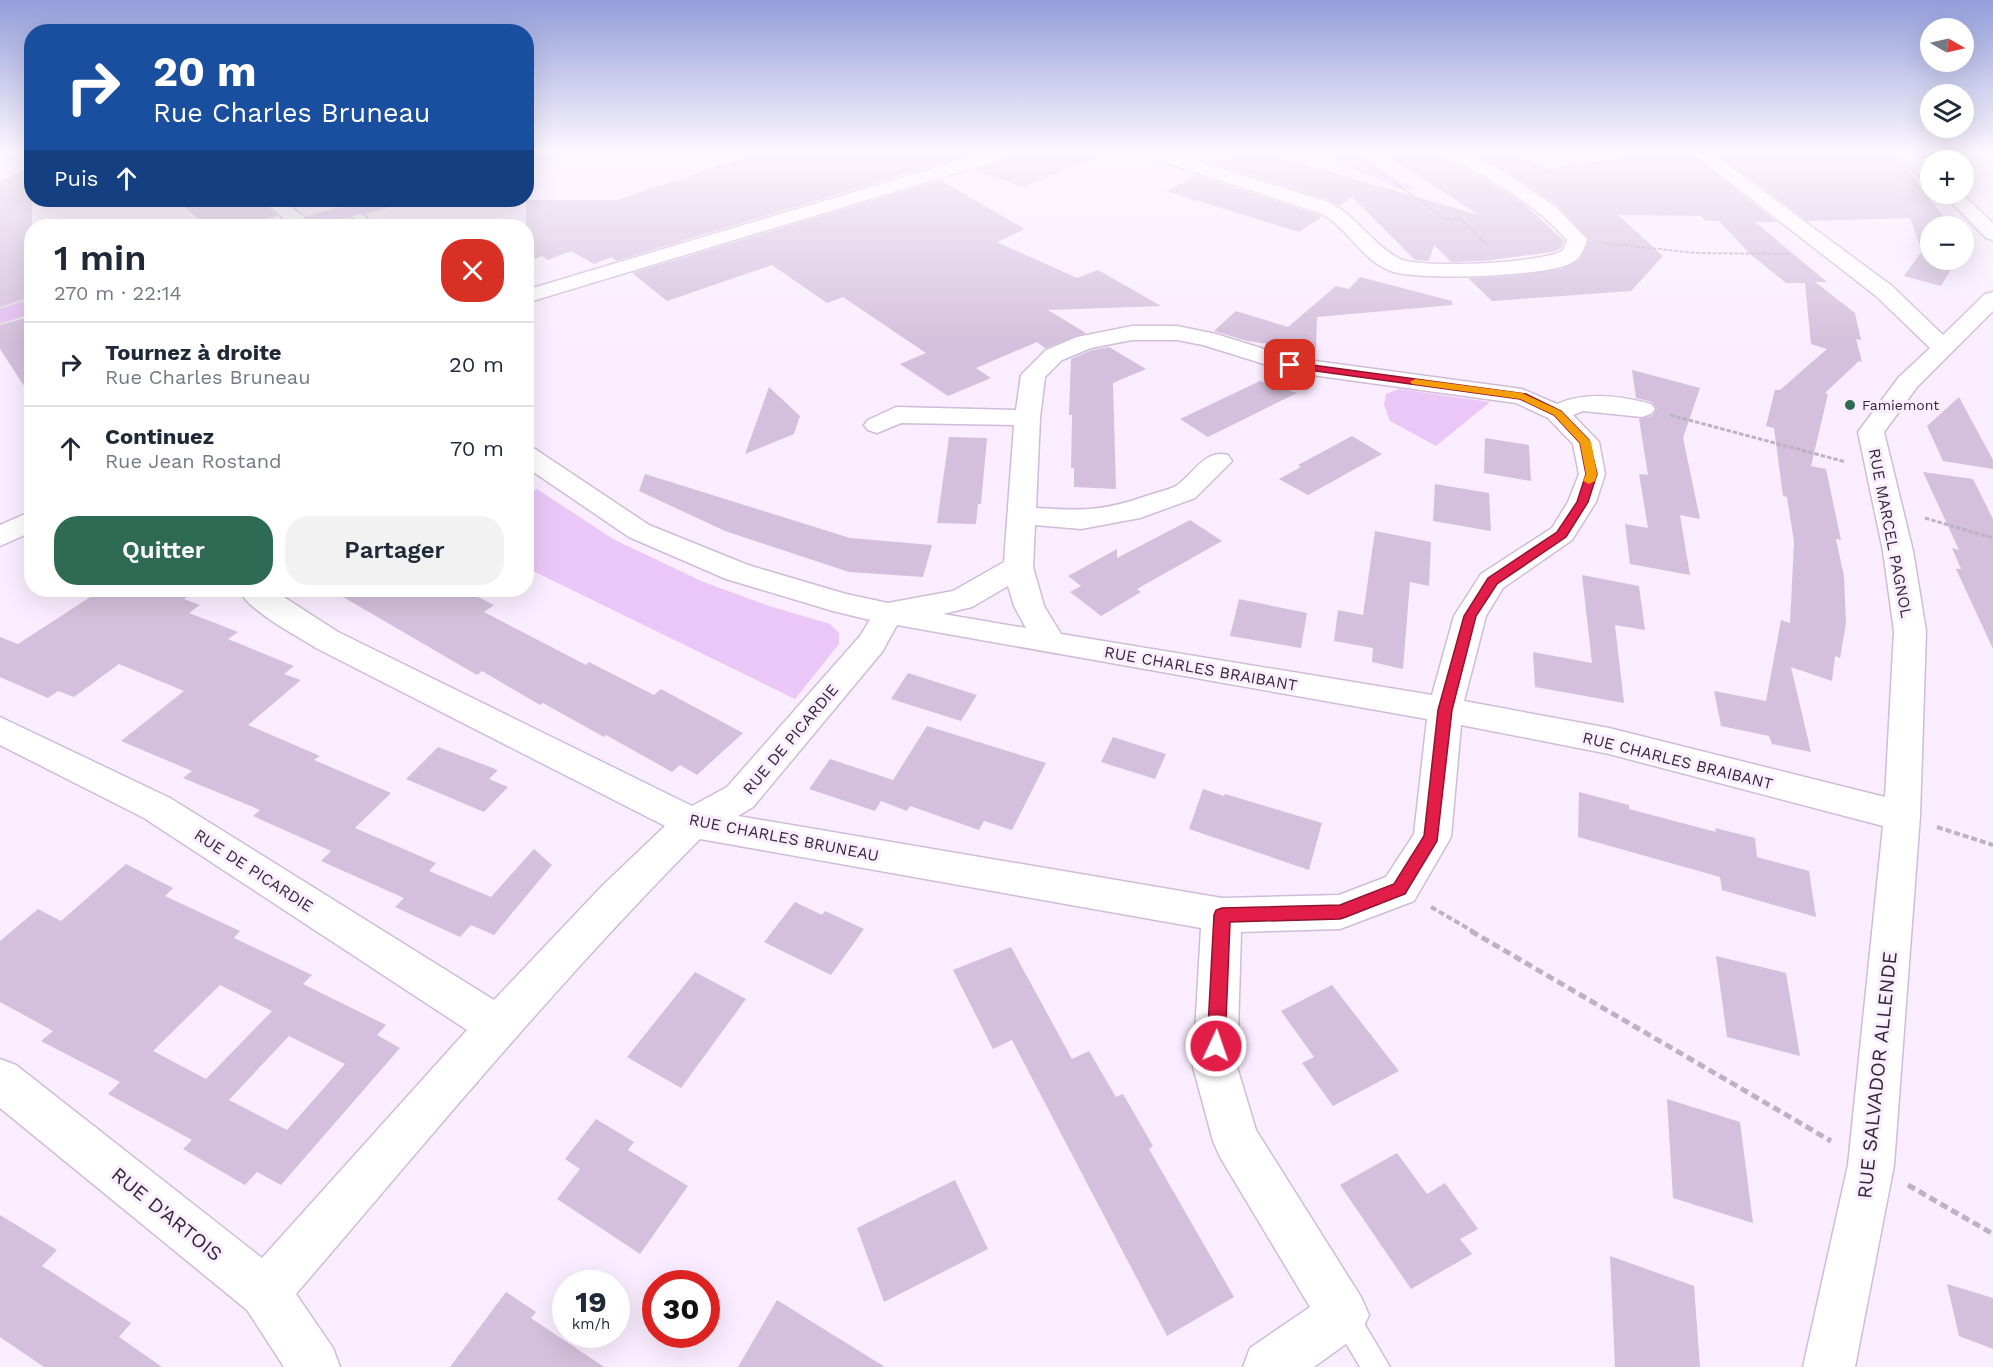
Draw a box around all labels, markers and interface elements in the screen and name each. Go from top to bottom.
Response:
north arrow [1920,18,1974,72]
map controls [1920,18,1974,270]
text: 20 m [153,47,257,96]
icon: right [54,48,132,126]
button: layers [1920,84,1974,138]
text: Rue Charles Bruneau [153,97,430,129]
button: + [1920,150,1974,204]
icon: ahead [110,162,143,195]
text: Puis [54,166,98,191]
button: − [1920,216,1974,270]
text: 1 min [54,237,146,279]
button: close [441,239,504,302]
text: 270 m · 22:14 [54,281,182,305]
pin [1264,339,1315,390]
text: Tournez à droite [105,340,282,365]
icon: right [54,348,87,381]
icon: arrive [1273,348,1306,381]
text: 20 m [449,352,504,377]
text: Rue Charles Bruneau [105,365,311,389]
place label: Famiemont [1862,397,1939,413]
marker: Famiemont [1843,398,1857,412]
text: Continuez [105,424,214,449]
icon: ahead [54,432,87,465]
text: 70 m [450,436,504,461]
street label: RUE MARCEL PAGNOL [1865,447,1916,620]
text: Rue Jean Rostand [105,449,282,473]
button: Quitter [54,516,273,585]
button: Partager [285,516,504,585]
street label: RUE CHARLES BRAIBANT [1103,642,1299,695]
street label: RUE DE PICARDIE [739,680,842,798]
street label: RUE CHARLES BRAIBANT [1581,728,1775,793]
street label: RUE CHARLES BRUNEAU [687,810,880,865]
street label: RUE DE PICARDIE [191,825,317,916]
street label: RUE SALVADOR ALLENDE [1852,950,1902,1200]
position arrow [1184,1014,1248,1078]
street label: RUE D'ARTOIS [107,1162,227,1266]
speed limit sign: 30 [642,1270,720,1348]
text: 19 [575,1284,607,1319]
text: km/h [572,1315,610,1333]

